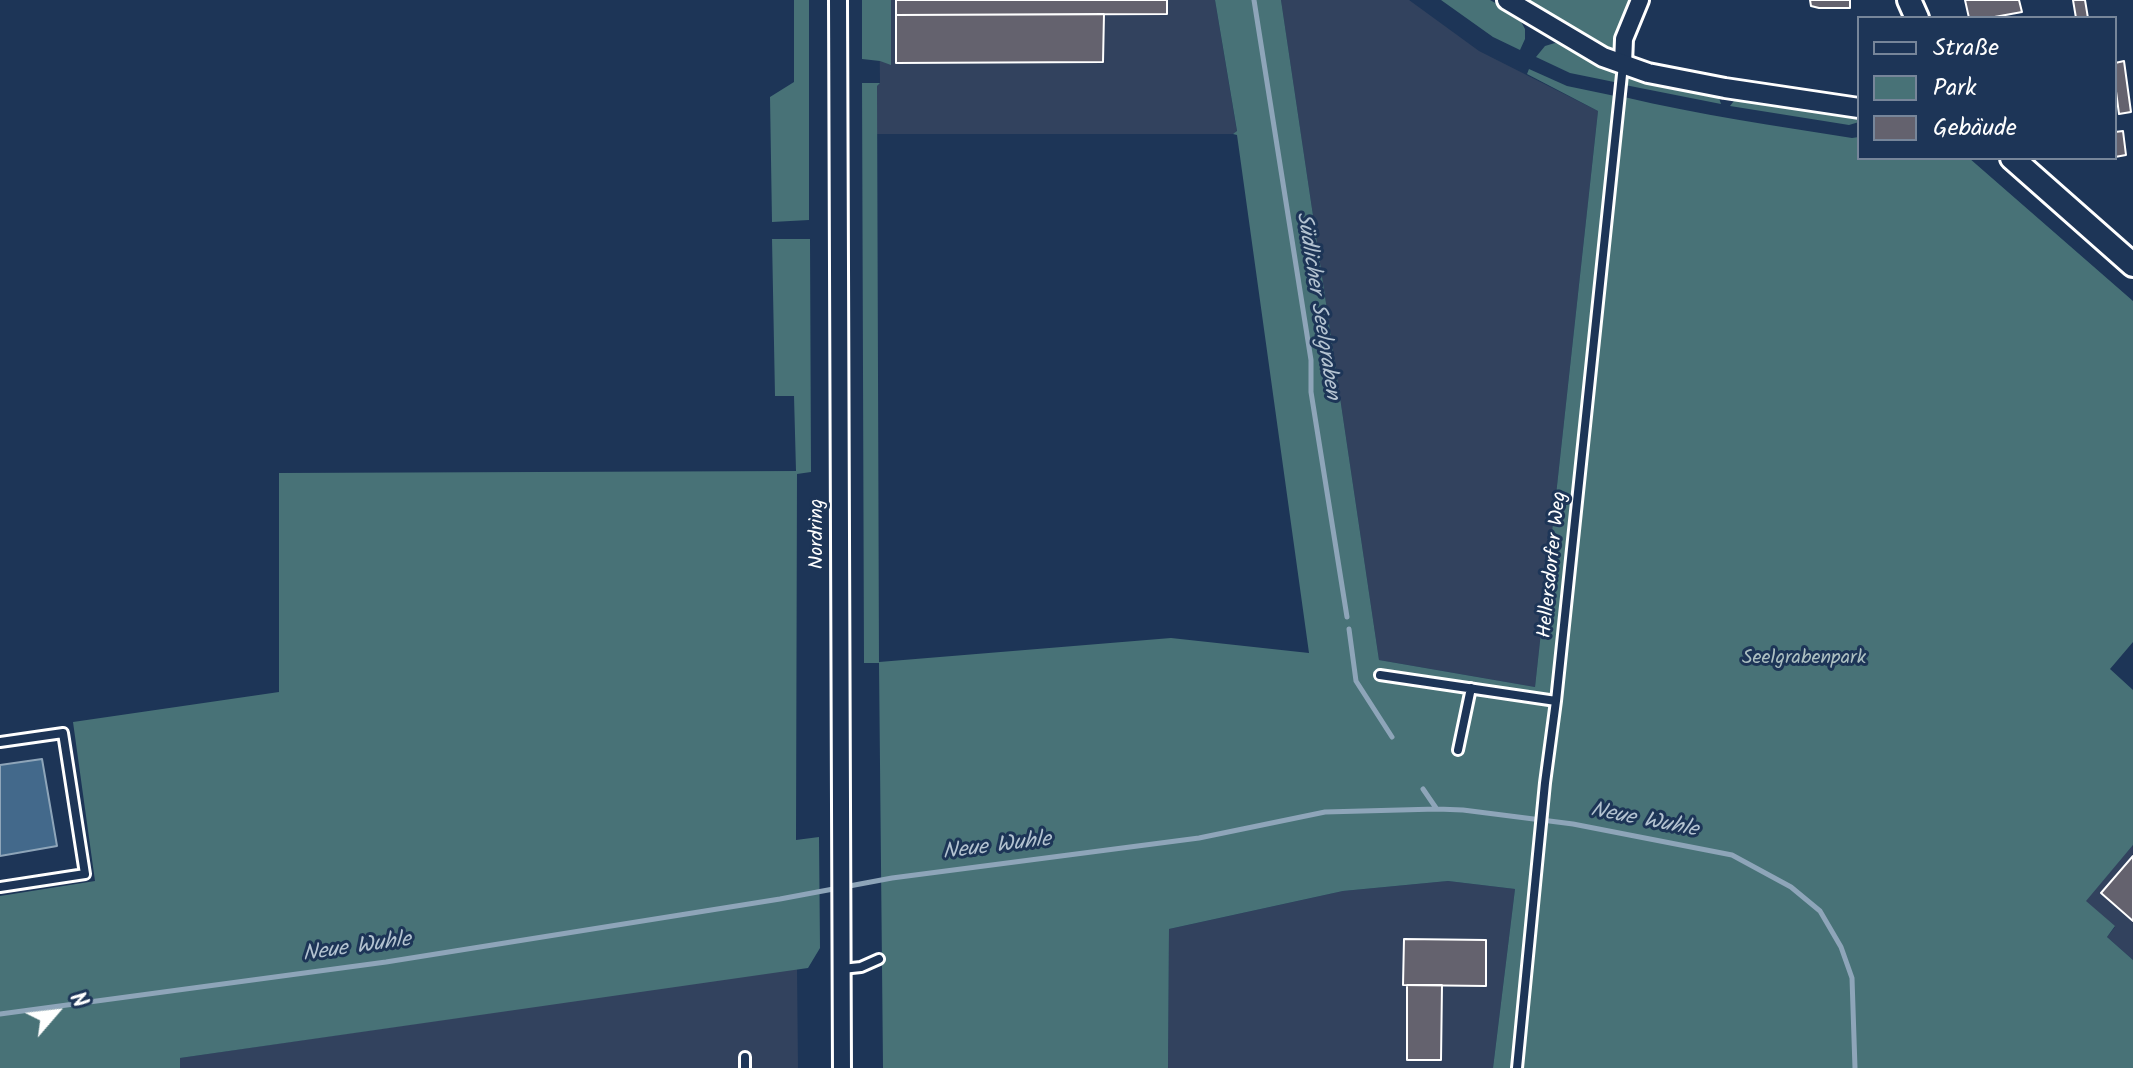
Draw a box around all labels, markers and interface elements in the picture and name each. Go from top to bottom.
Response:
legend [1857,16,2117,160]
text: Straße [1933,29,1999,68]
text: Park [1933,69,1977,108]
text: Gebäude [1933,109,2017,148]
water label: Südlicher Seelgraben [1288,210,1344,402]
street label: Hellersdorfer Weg [1534,490,1574,640]
street label: Nordring [807,499,831,569]
park label: Seelgrabenpark [1742,648,1866,672]
water label: Neue Wuhle [1588,799,1700,845]
water label: Neue Wuhle [941,828,1053,868]
water label: Neue Wuhle [301,928,413,970]
north arrow [16,972,96,1052]
text: N [59,986,96,1015]

